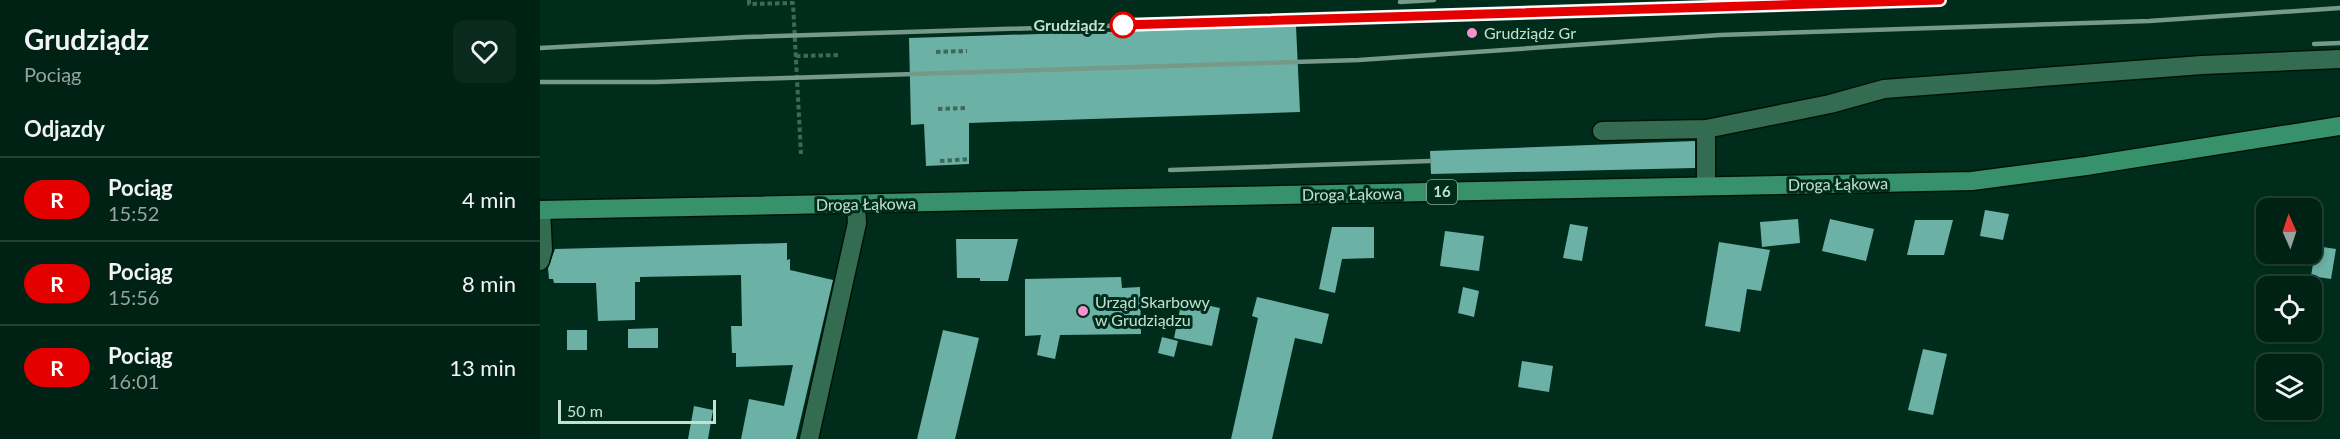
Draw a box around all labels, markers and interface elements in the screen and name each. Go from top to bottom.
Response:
marker: Grudziądz [1110,12,1136,38]
place label: Grudziądz [1033,15,1105,34]
button: heart [453,20,516,83]
text: Grudziądz [24,22,149,56]
place label: Grudziądz Gr [1484,23,1576,42]
marker: Grudziądz Gr [1465,26,1479,40]
text: Pociąg [24,62,82,86]
text: Odjazdy [24,115,105,142]
street label: Droga Łąkowa [1788,173,1888,194]
text: Pociąg [108,174,173,201]
road number: 16 [1427,180,1457,204]
street label: Droga Łąkowa [1302,183,1402,204]
text: 4 min [462,186,516,213]
text: R [50,187,64,212]
street label: Droga Łąkowa [816,193,916,214]
north arrow [2256,198,2322,264]
map controls [2256,198,2322,420]
text: 15:52 [108,201,159,225]
text: Pociąg [108,258,173,285]
text: 8 min [462,270,516,297]
text: R [50,271,64,296]
button: locate [2256,276,2322,342]
text: 15:56 [108,285,159,309]
place label: Urząd Skarbowy w Grudziądzu [1095,292,1211,329]
marker: Urząd Skarbowy w Grudziądzu [1076,304,1090,318]
text: Pociąg [108,342,173,369]
text: 13 min [449,354,516,381]
button: layers [2256,354,2322,420]
text: R [50,355,64,380]
text: 16:01 [108,369,159,393]
scale bar [558,397,716,424]
text: 50 m [567,401,603,420]

